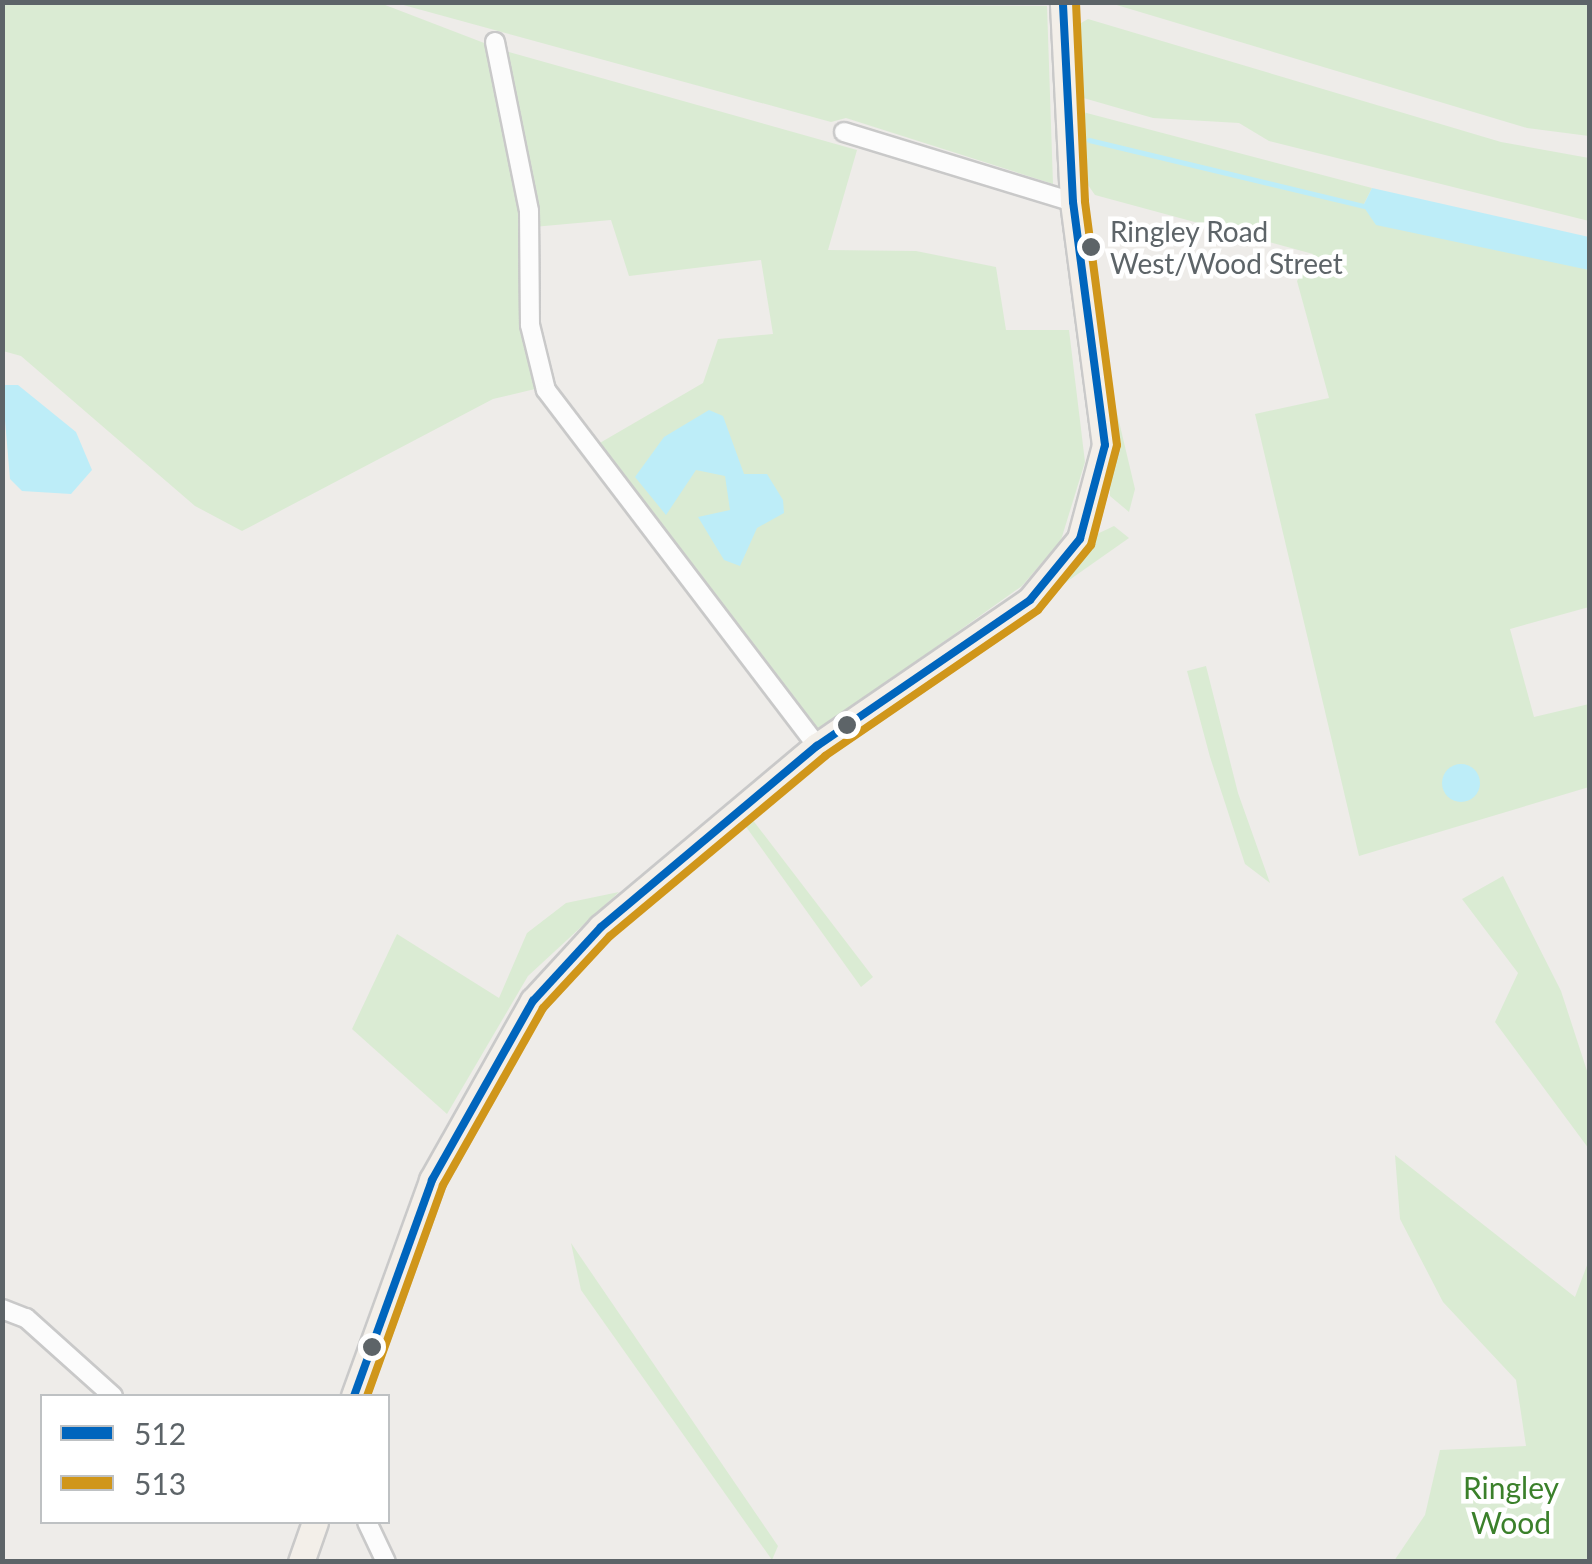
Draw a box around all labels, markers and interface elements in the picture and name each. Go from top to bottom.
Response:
place label: Ringley Road West/Wood Street [1110,214,1343,280]
marker: Ringley Road West/Wood Street [1081,237,1101,257]
unlabelled marker [837,715,857,735]
unlabelled marker [362,1337,382,1357]
legend [40,1394,390,1524]
text: 512 [134,1415,186,1451]
text: 513 [134,1465,186,1501]
park label: Ringley Wood [1463,1469,1559,1540]

